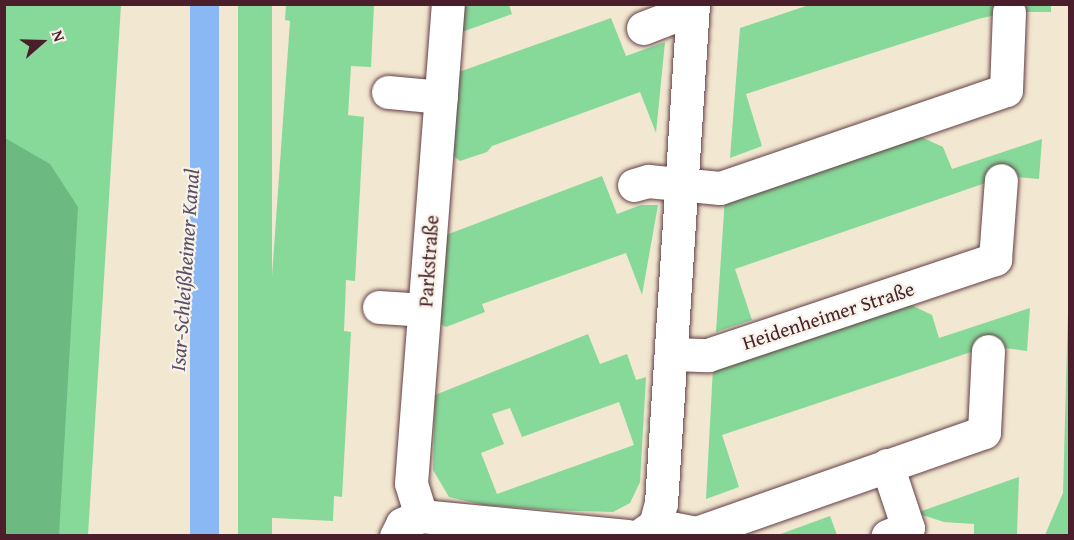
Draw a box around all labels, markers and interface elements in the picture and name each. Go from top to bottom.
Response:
north arrow [12,12,72,72]
text: N [46,27,72,45]
water label: Isar-Schleißheimer Kanal [165,168,205,372]
street label: Parkstraße [413,214,443,308]
street label: Heidenheimer Straße [739,276,917,354]

